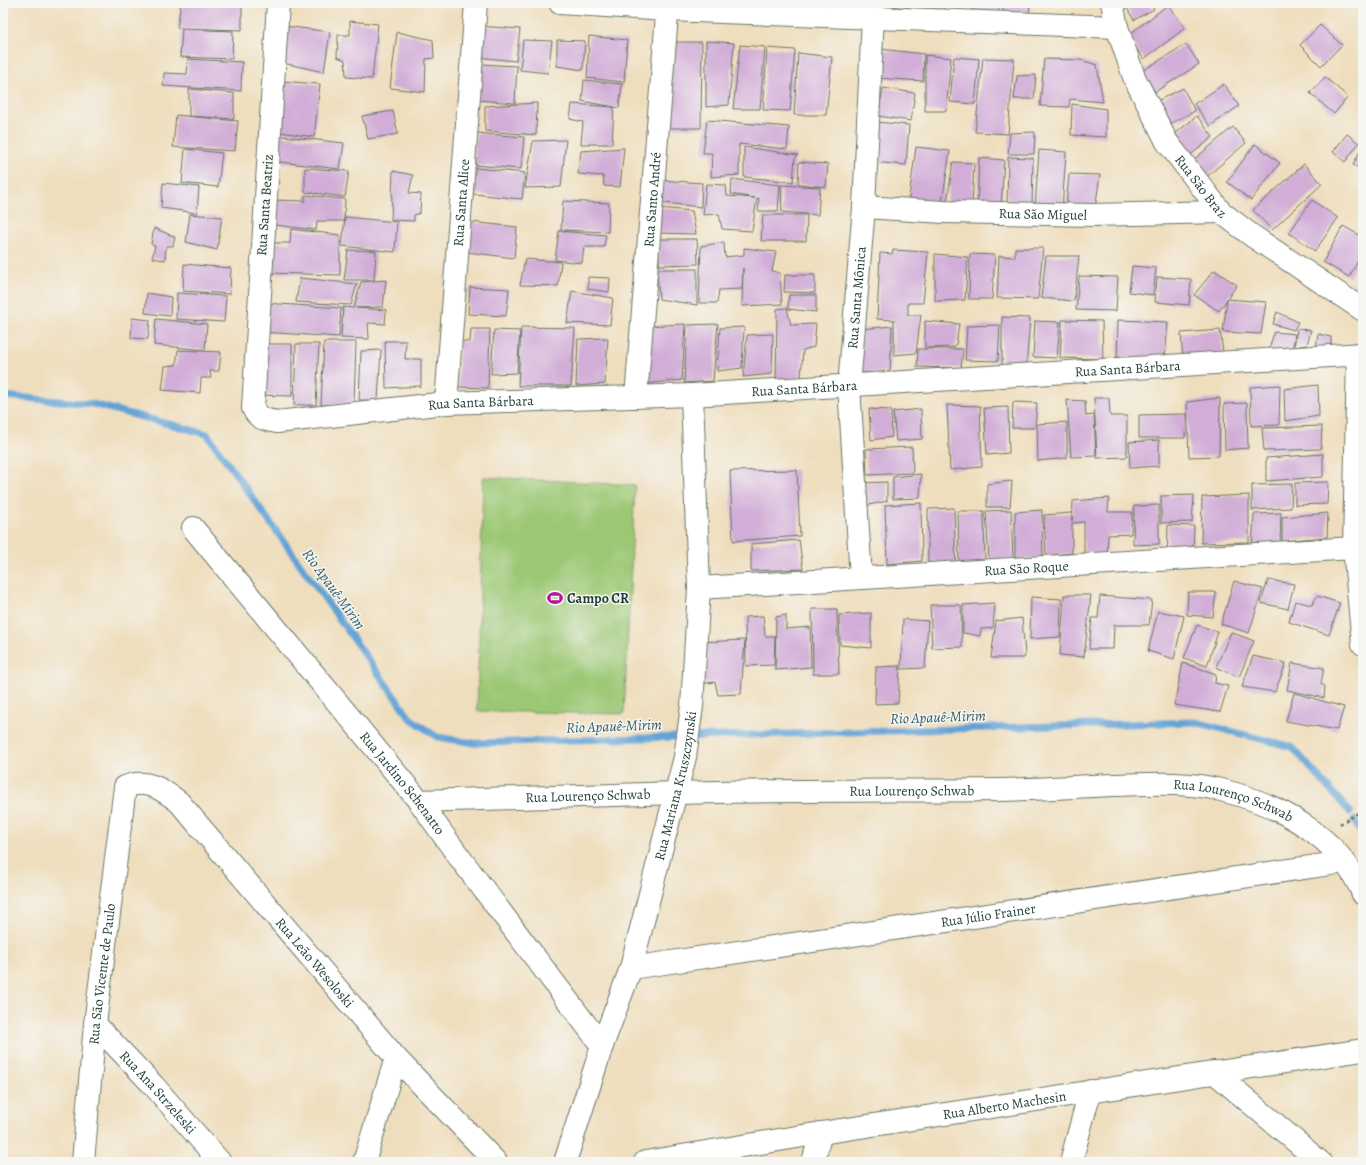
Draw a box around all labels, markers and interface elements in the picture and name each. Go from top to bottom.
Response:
street label: Rua Santo André [639,151,665,248]
street label: Rua São Braz [1171,151,1231,222]
street label: Rua Santa Beatriz [252,154,278,256]
street label: Rua Santa Alice [448,158,474,247]
street label: Rua São Miguel [998,204,1088,224]
street label: Rua Santa Mônica [843,245,870,350]
street label: Rua Santa Bárbara [1074,356,1182,381]
street label: Rua Santa Bárbara [751,375,858,401]
street label: Rua Santa Bárbara [427,391,534,414]
water label: Rio Apauê-Mirim [298,544,370,634]
street label: Rua São Roque [984,556,1069,580]
sports icon: Campo CR [546,589,564,607]
place label: Campo CR [567,589,629,608]
water label: Rio Apauê-Mirim [890,705,986,729]
street label: Rua Mariana Kruszczynski [649,709,701,862]
water label: Rio Apauê-Mirim [566,714,662,738]
street label: Rua Jardino Schenatto [356,727,450,838]
street label: Rua Lourenço Schwab [1173,774,1297,826]
street label: Rua Lourenço Schwab [849,781,974,800]
street label: Rua Lourenço Schwab [525,784,651,807]
street label: Rua Júlio Frainer [939,898,1038,931]
street label: Rua São Vicente de Paulo [84,902,120,1045]
street label: Rua Leão Wesoloski [271,913,359,1012]
street label: Rua Ana Strzeleski [116,1046,201,1138]
street label: Rua Alberto Machesin [941,1086,1068,1124]

